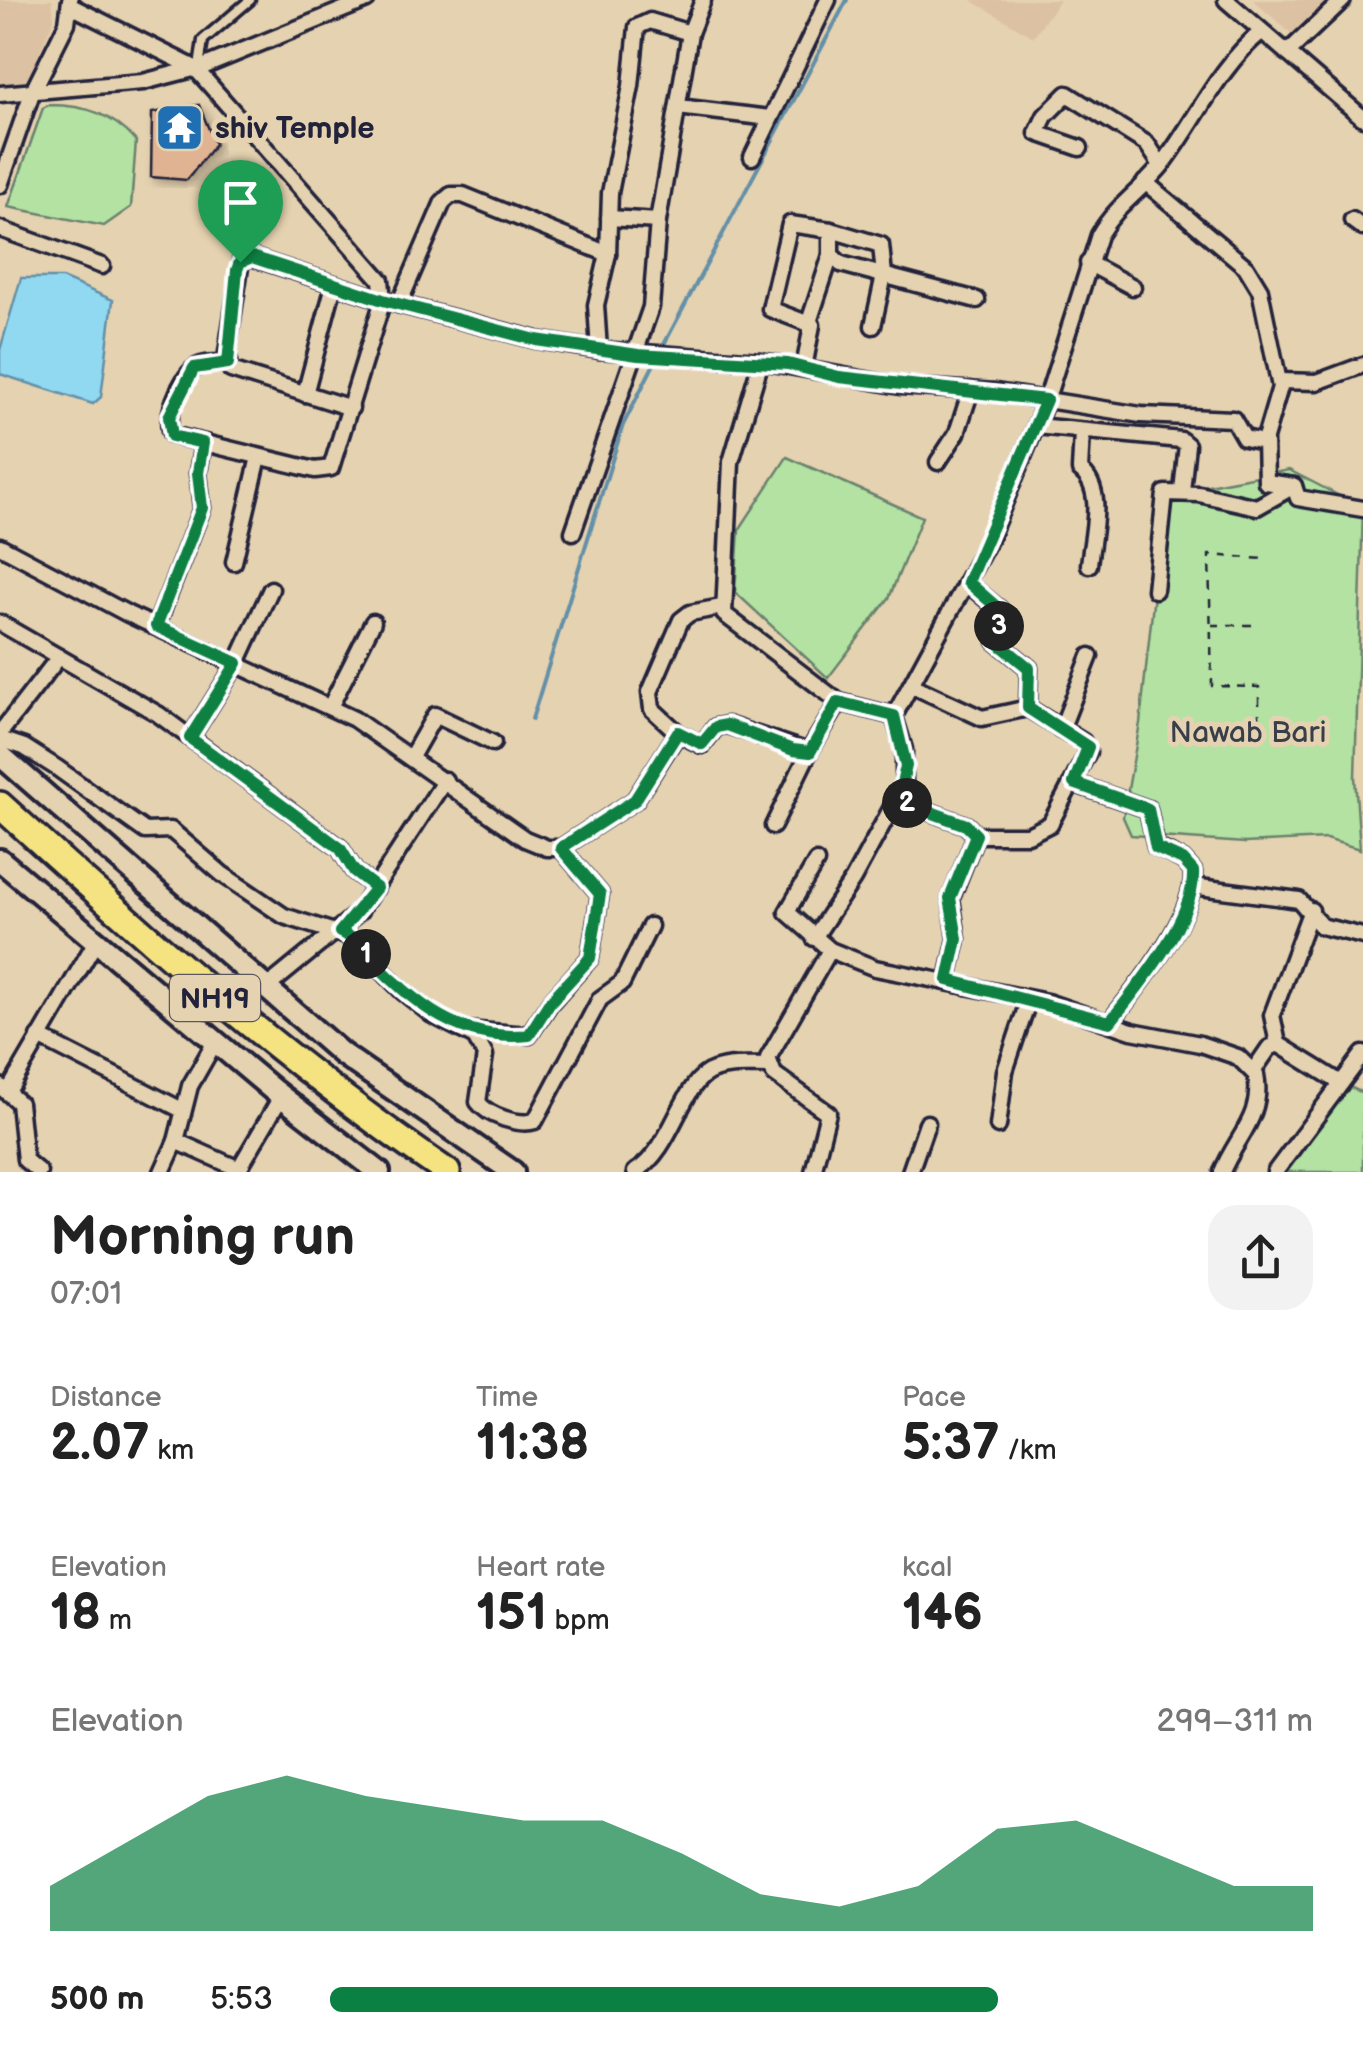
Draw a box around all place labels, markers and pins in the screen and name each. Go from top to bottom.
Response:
temple icon: shiv Temple [154,102,206,154]
place label: shiv Temple [215,111,374,147]
pin [198,160,283,263]
pin: 3 [974,601,1024,651]
pin: 2 [882,778,932,828]
pin: 1 [341,929,391,979]

